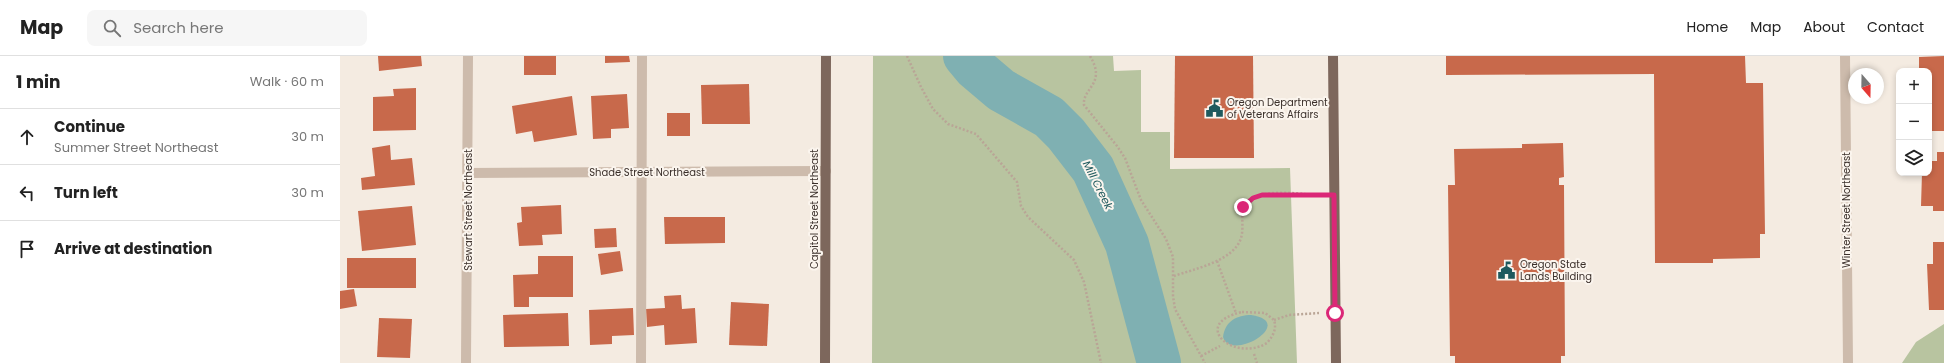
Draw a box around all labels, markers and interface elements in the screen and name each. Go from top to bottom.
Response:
search box [87,10,367,46]
text: Map [20,14,63,41]
icon: search [101,17,123,39]
text: Search here [133,17,224,38]
text: Home [1686,17,1728,37]
text: Map [1750,17,1781,37]
text: About [1803,17,1845,37]
text: Contact [1867,17,1924,37]
north arrow [1848,68,1884,104]
map controls [1896,68,1932,176]
button: + [1896,68,1932,104]
text: 1 min [16,70,60,94]
text: Walk · 60 m [250,72,324,91]
place label: Oregon Department of Veterans Affairs [1227,95,1328,122]
public building icon: Oregon Department of Veterans Affairs [1204,98,1224,118]
button: − [1896,104,1932,140]
text: Continue [54,116,125,137]
icon: ahead [16,126,38,148]
text: 30 m [291,127,324,146]
text: Summer Street Northeast [54,138,218,157]
button: layers [1896,140,1932,176]
street label: Stewart Street Northeast [461,149,476,271]
street label: Capitol Street Northeast [807,149,822,269]
street label: Winter Street Northeast [1839,152,1854,268]
water label: Mill Creek [1079,158,1118,213]
street label: Shade Street Northeast [589,165,705,180]
icon: left [16,182,38,204]
text: Turn left [54,182,118,203]
text: 30 m [291,183,324,202]
route end [1234,198,1252,216]
icon: arrive [16,238,38,260]
text: Arrive at destination [54,238,212,259]
place label: Oregon State Lands Building [1520,257,1592,284]
public building icon: Oregon State Lands Building [1497,260,1517,280]
route start [1326,304,1344,322]

